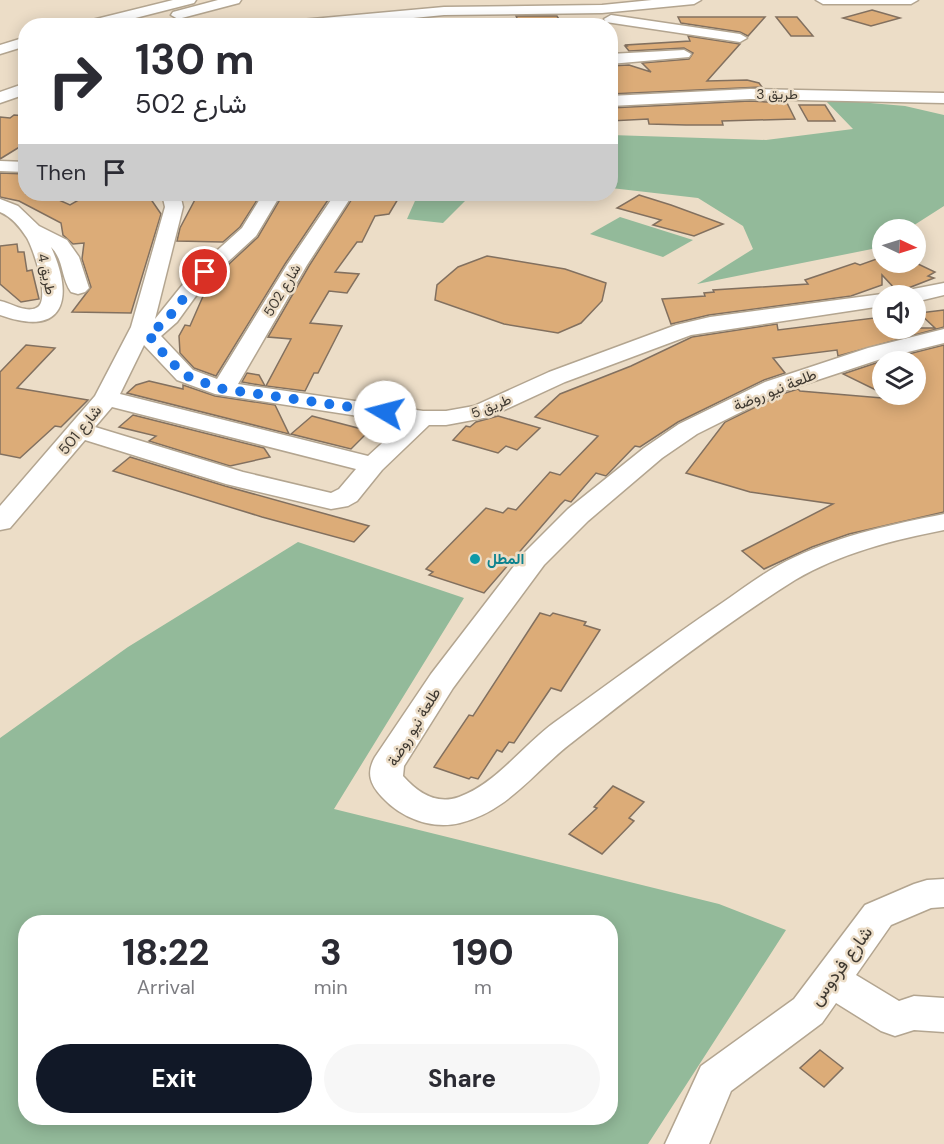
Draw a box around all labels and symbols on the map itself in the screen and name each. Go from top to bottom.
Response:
street label: طريق 3 [756,85,798,103]
north arrow [872,219,926,273]
pin [179,246,230,297]
street label: طريق 4 [34,252,60,296]
street label: شارع 502 [259,261,306,320]
street label: طلعة نيو روضة [730,364,820,416]
position arrow [353,380,417,444]
street label: طريق 5 [468,390,514,422]
street label: شارع 501 [54,401,107,460]
place label: المطل [487,549,524,569]
marker: المطل [468,552,482,566]
street label: طلعة نيو روضة [383,684,445,770]
street label: شارع فردوس [804,921,878,1011]

